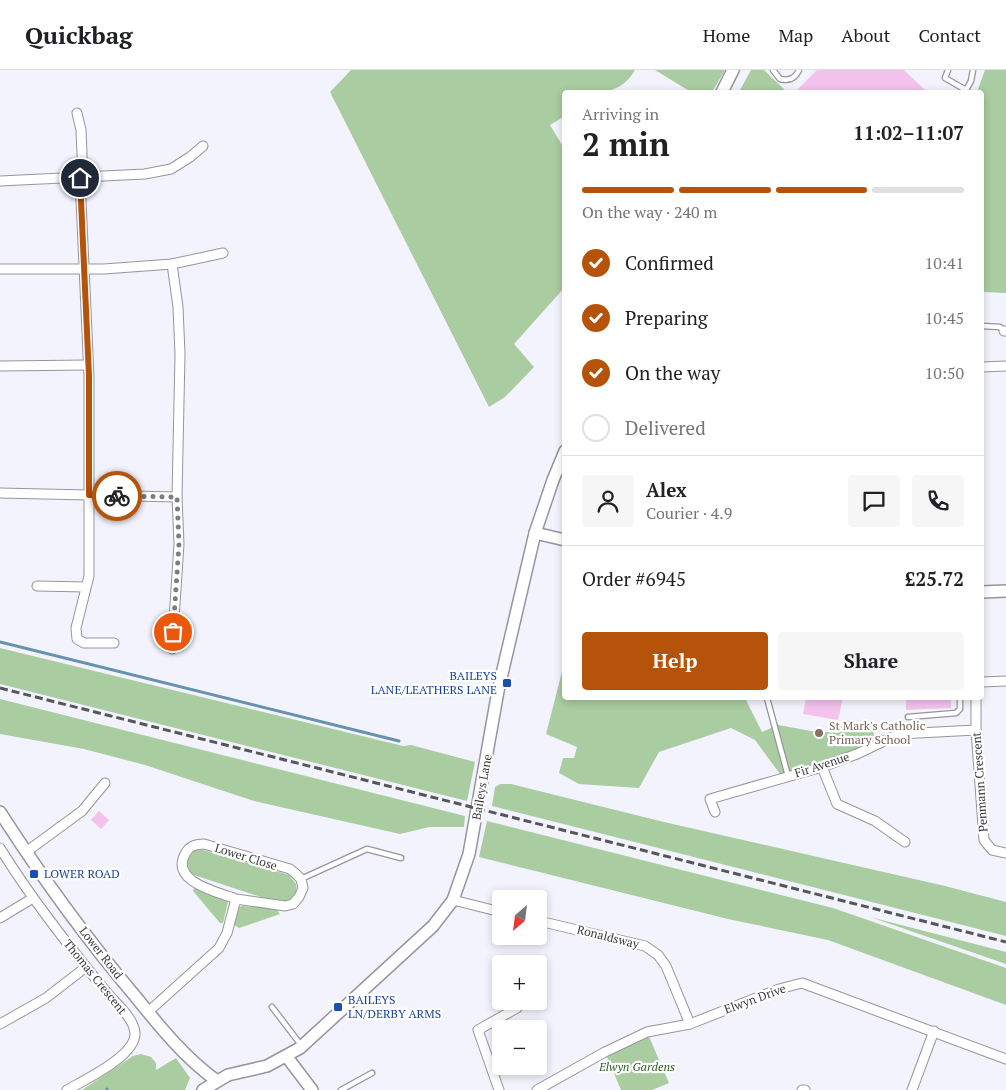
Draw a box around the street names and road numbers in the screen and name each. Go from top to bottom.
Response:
street label: Penmann Crescent [968,731,990,832]
street label: Fir Avenue [793,749,851,780]
street label: Baileys Lane [468,753,495,821]
street label: Lower Close [213,840,279,873]
street label: Ronaldsway [575,922,642,952]
street label: Lower Road [76,924,127,982]
street label: Thomas Crescent [61,936,131,1018]
street label: Elwyn Drive [722,980,788,1017]

